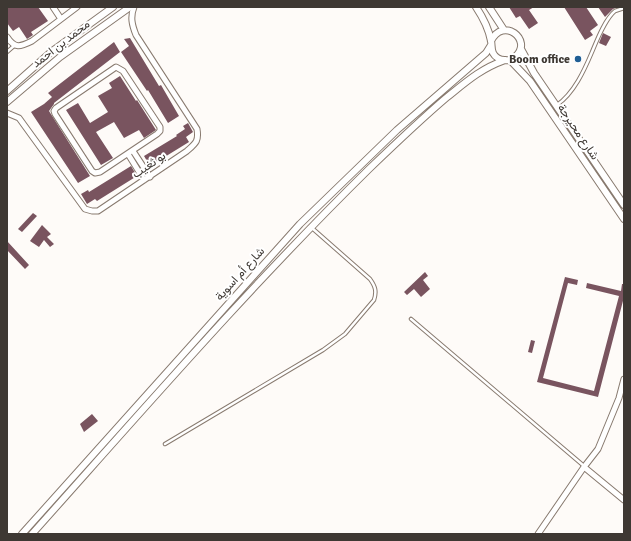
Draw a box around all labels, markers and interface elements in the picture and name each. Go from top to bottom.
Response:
street label: محمد بن احمد [29,17,93,71]
place label: Boom office [509,52,570,67]
marker: Boom office [573,54,583,64]
street label: شارع محيرجة [553,101,602,163]
street label: بو ثغيب [129,148,169,182]
street label: شارع أم اسوية [212,244,269,305]

